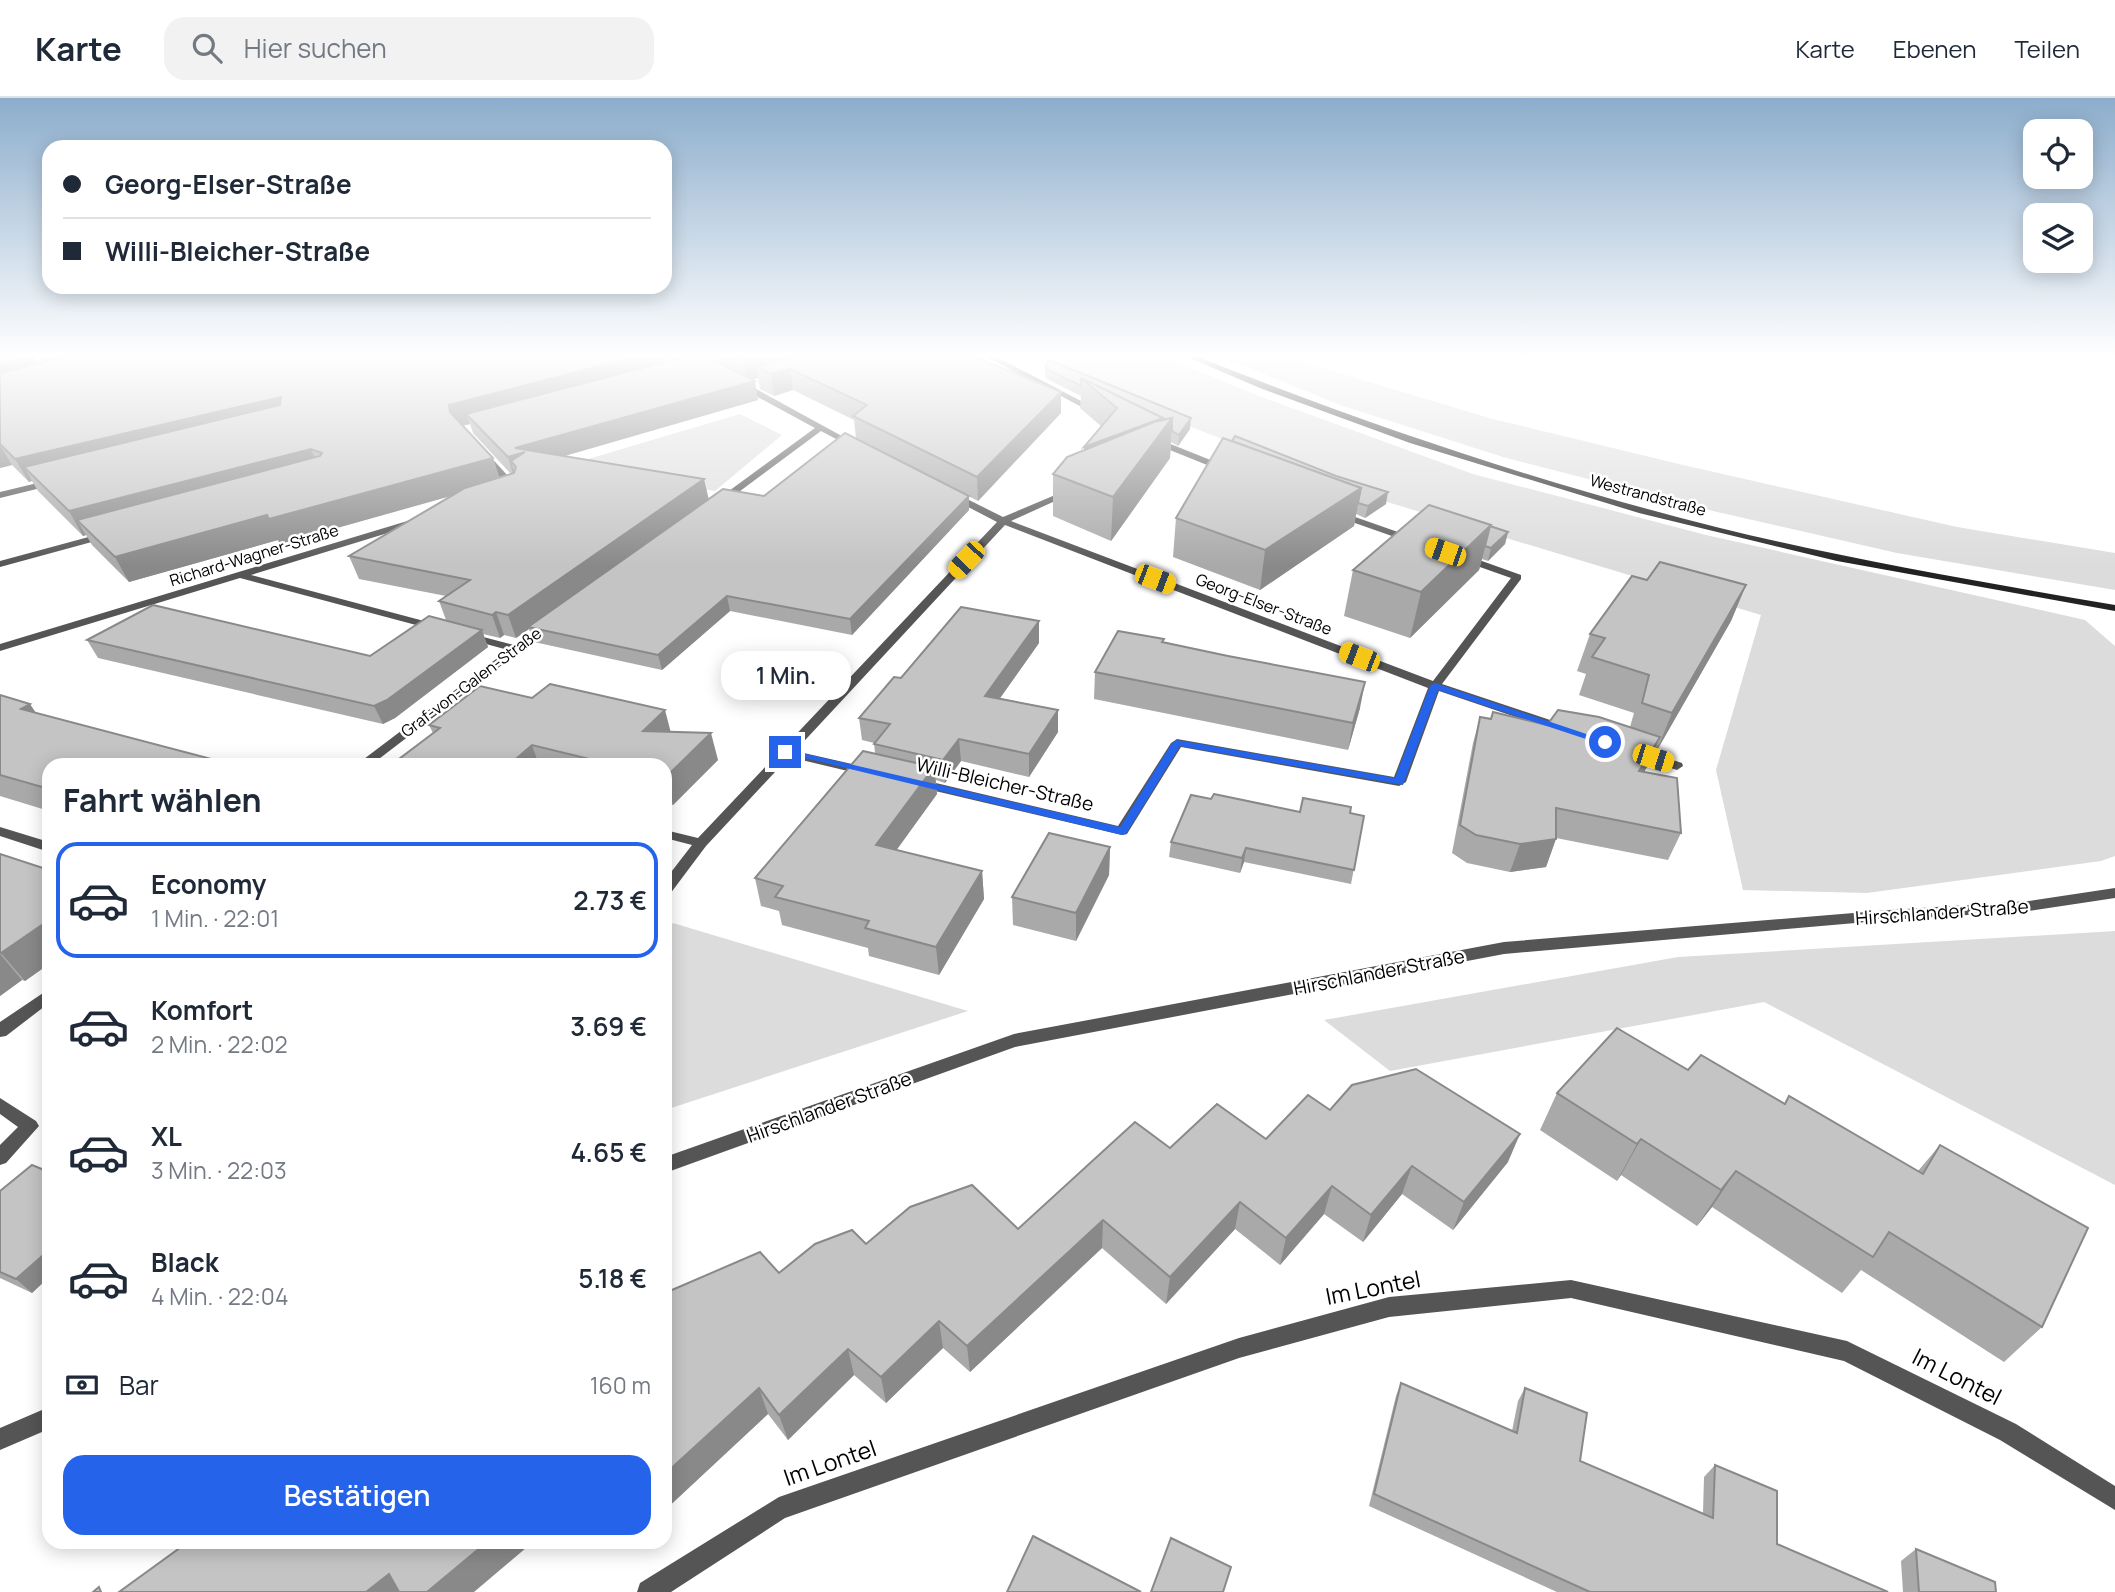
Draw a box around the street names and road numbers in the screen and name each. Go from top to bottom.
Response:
street label: Westrandstraße [1587,469,1709,521]
street label: Richard-Wagner-Straße [167,519,341,591]
street label: Georg-Elser-Straße [1193,568,1335,640]
street label: Graf-von-Galen-Straße [396,622,546,742]
street label: Willi-Bleicher-Straße [914,751,1096,817]
street label: Hirschlander Straße [1854,893,2030,931]
street label: Hirschlander Straße [1291,943,1467,1001]
street label: Hirschlander Straße [743,1065,915,1149]
street label: Im Lontel [1323,1262,1423,1312]
street label: Im Lontel [1907,1340,2008,1412]
street label: Im Lontel [779,1431,880,1493]

